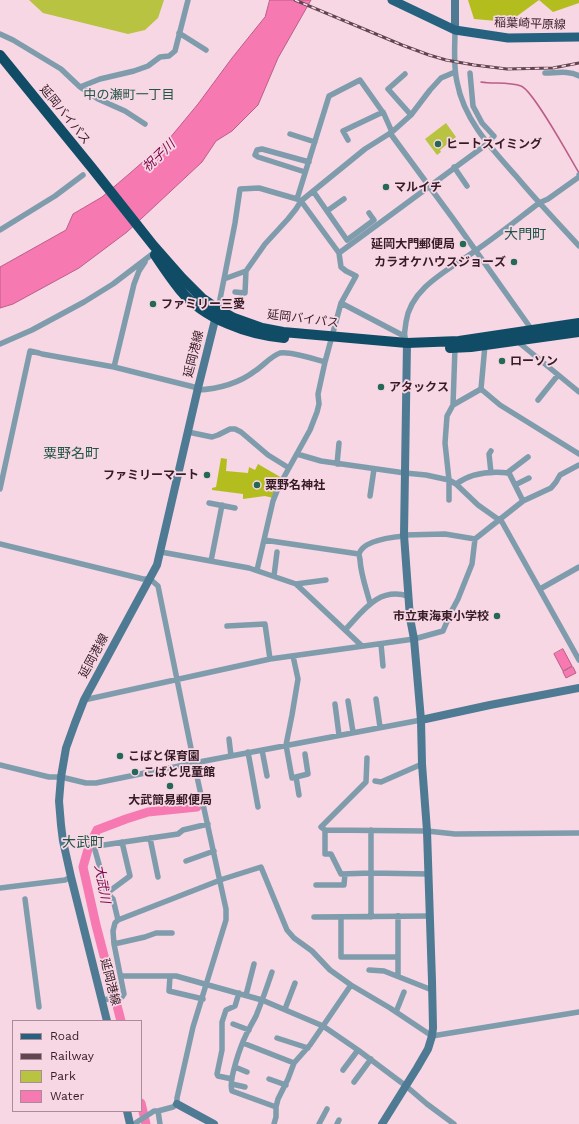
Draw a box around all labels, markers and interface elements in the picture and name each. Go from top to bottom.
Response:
street label: 稲葉崎平原線 [494,16,566,32]
street label: 延岡バイパス [37,82,93,148]
district label: 中の瀬町一丁目 [84,87,174,103]
water label: 祝子川 [140,137,178,175]
place label: ヒートスイミング [446,137,542,151]
marker: ヒートスイミング [433,139,443,149]
place label: マルイチ [394,180,442,194]
marker: マルイチ [381,182,391,192]
district label: 大門町 [504,227,546,243]
place label: 延岡大門郵便局 [371,237,455,251]
marker: 延岡大門郵便局 [458,239,468,249]
place label: カラオケハウスジョーズ [374,255,506,269]
marker: カラオケハウスジョーズ [509,257,519,267]
place label: ファミリー三愛 [161,297,245,311]
marker: ファミリー三愛 [148,299,158,309]
street label: 延岡バイパス [266,307,340,331]
street label: 延岡港線 [181,329,207,379]
place label: ローソン [510,354,558,368]
marker: ローソン [497,356,507,366]
place label: アタックス [389,380,449,394]
marker: アタックス [376,382,386,392]
district label: 粟野名町 [43,446,99,462]
place label: ファミリーマート [103,468,199,482]
marker: ファミリーマート [202,470,212,480]
place label: 粟野名神社 [265,478,325,492]
marker: 粟野名神社 [252,480,262,490]
place label: 市立東海東小学校 [393,609,489,623]
marker: 市立東海東小学校 [492,611,502,621]
street label: 延岡港線 [76,631,112,681]
place label: こばと保育園 [128,749,200,763]
marker: こばと保育園 [115,751,125,761]
place label: こばと児童館 [143,765,215,779]
marker: こばと児童館 [130,767,140,777]
marker: 大武簡易郵便局 [165,781,175,791]
place label: 大武簡易郵便局 [128,793,212,807]
district label: 大武町 [62,835,104,851]
water label: 大武川 [91,863,113,905]
street label: 延岡港線 [97,957,123,1007]
legend [12,1020,142,1112]
text: Road [50,1029,79,1043]
text: Railway [50,1049,94,1063]
text: Park [50,1069,76,1083]
text: Water [50,1089,84,1103]

